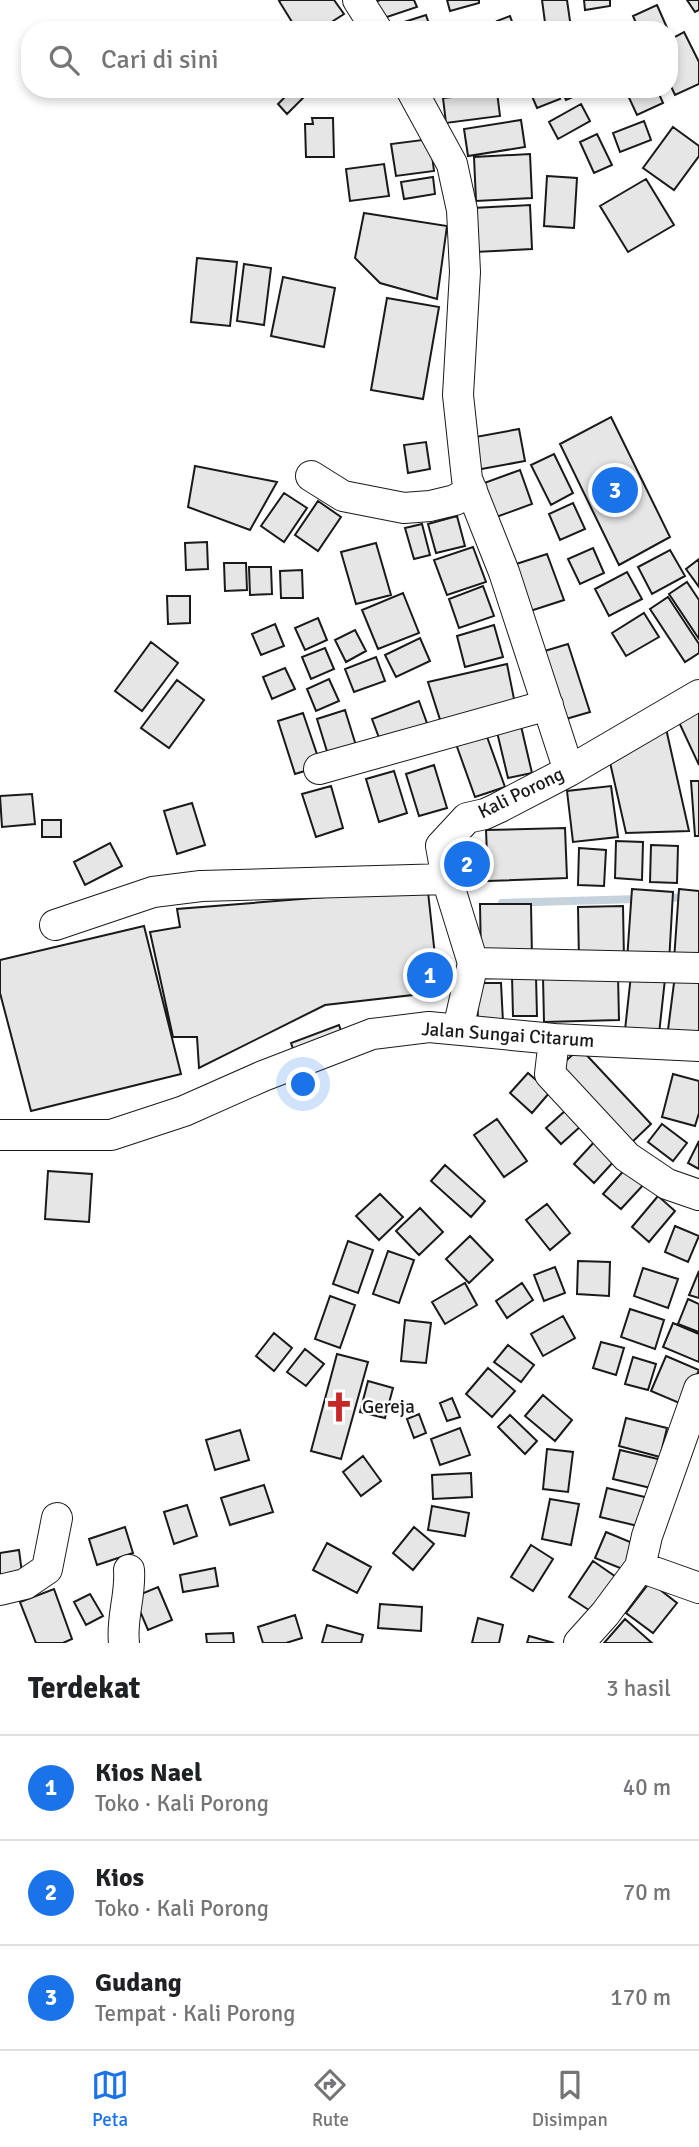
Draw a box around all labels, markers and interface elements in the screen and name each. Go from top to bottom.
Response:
search box [21,21,678,98]
icon: search [45,41,83,79]
text: Cari di sini [101,44,219,76]
pin: 3 [592,464,638,516]
street label: Kali Porong [474,762,568,824]
pin: 2 [444,838,490,890]
pin: 1 [407,949,453,1001]
street label: Jalan Sungai Citarum [421,1017,595,1053]
your location [286,1067,320,1101]
church icon: Gereja [322,1390,356,1424]
place label: Gereja [362,1395,415,1419]
text: Terdekat [28,1670,140,1707]
text: 3 hasil [606,1674,671,1703]
text: Kios Nael [95,1757,202,1789]
text: 1 [45,1773,57,1802]
text: 40 m [623,1773,671,1802]
text: Toko · Kali Porong [95,1789,269,1818]
text: Kios [95,1862,144,1894]
text: 2 [45,1878,57,1907]
text: 70 m [623,1878,671,1907]
text: Toko · Kali Porong [95,1894,269,1923]
text: Gudang [95,1967,182,1999]
text: 3 [45,1983,57,2012]
text: 170 m [610,1983,671,2012]
text: Tempat · Kali Porong [95,1999,295,2028]
tab: Peta [91,2066,129,2132]
tab: Rute [311,2066,349,2132]
tab: Disimpan [532,2066,608,2132]

